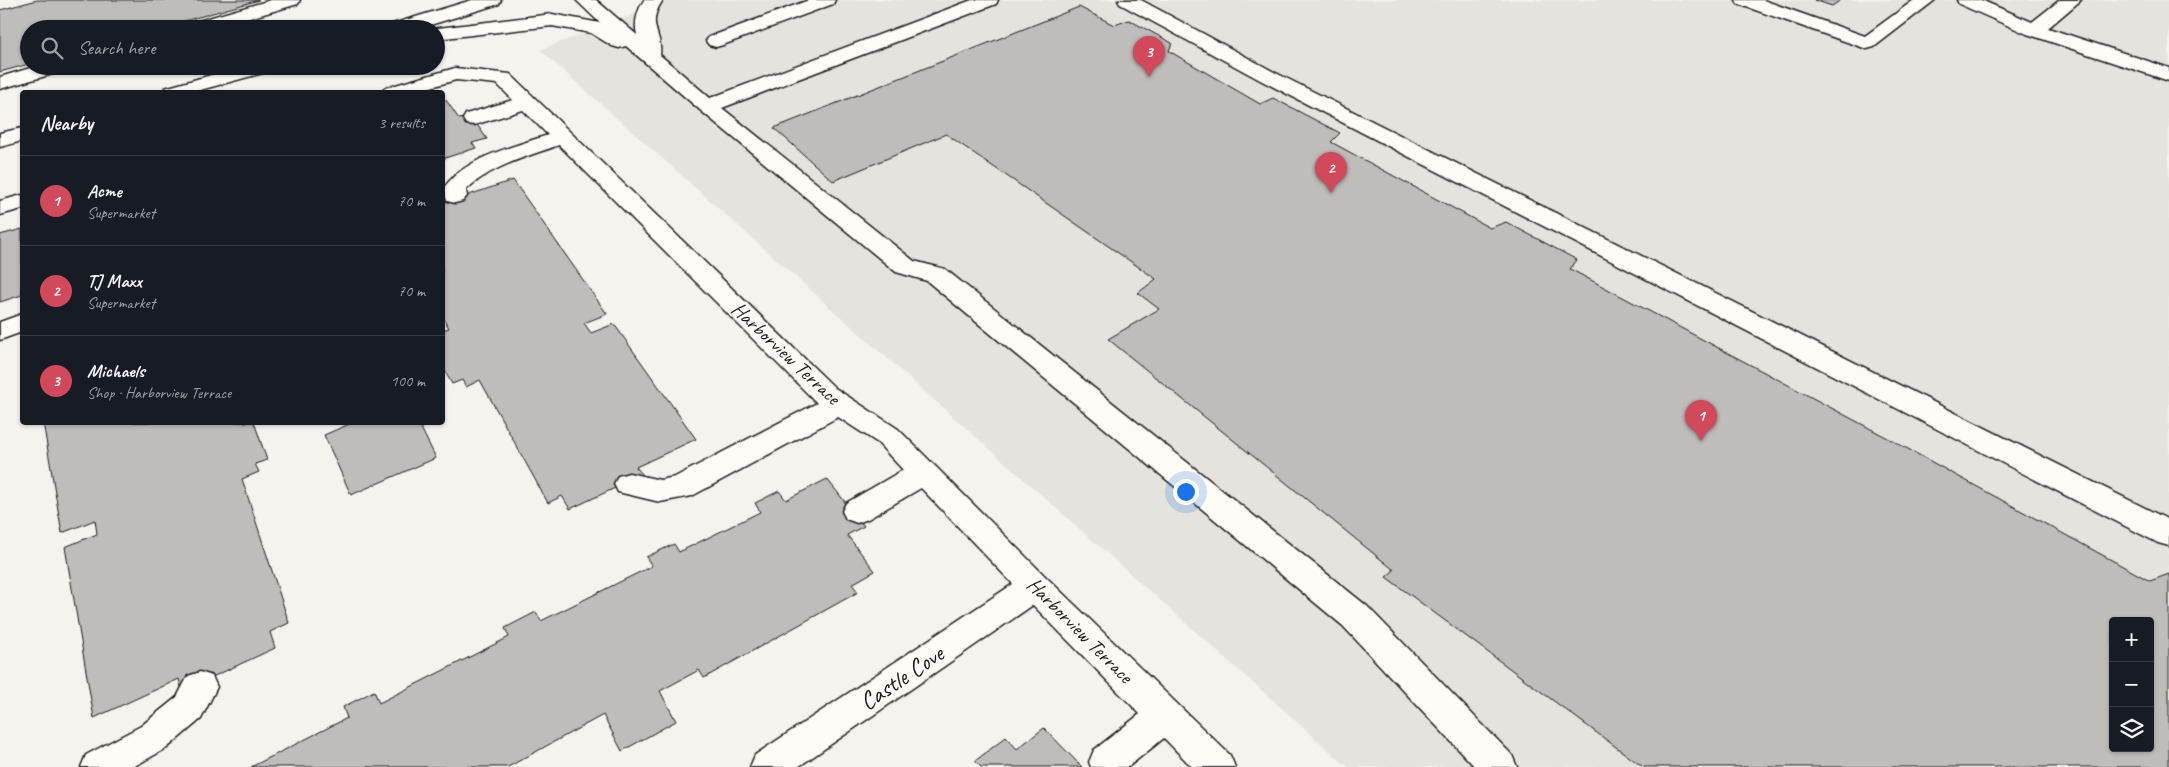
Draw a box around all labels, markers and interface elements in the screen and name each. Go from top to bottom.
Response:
search box [20,20,445,75]
icon: search [38,34,66,62]
text: Search here [78,36,155,60]
pin: 3 [1133,36,1165,77]
text: Nearby [40,110,93,136]
text: 3 results [378,113,425,133]
pin: 2 [1315,152,1347,193]
text: Acme [87,179,122,203]
text: 1 [52,191,60,211]
text: 70 m [398,191,425,211]
text: Supermarket [87,203,155,223]
text: TJ Maxx [87,269,142,293]
text: 2 [52,281,60,301]
text: 70 m [398,281,425,301]
text: Supermarket [87,293,155,313]
street label: Harborview Terrace [726,296,847,412]
text: Michaels [87,359,145,383]
text: 3 [52,371,60,391]
text: 100 m [391,371,425,391]
text: Shop · Harborview Terrace [87,383,231,403]
pin: 1 [1685,400,1717,441]
your location [1173,479,1199,505]
street label: Harborview Terrace [1022,572,1140,690]
map controls [2109,617,2154,752]
button: + [2109,617,2154,662]
street label: Castle Cove [853,637,951,718]
button: − [2109,662,2154,707]
button: layers [2109,707,2154,752]

